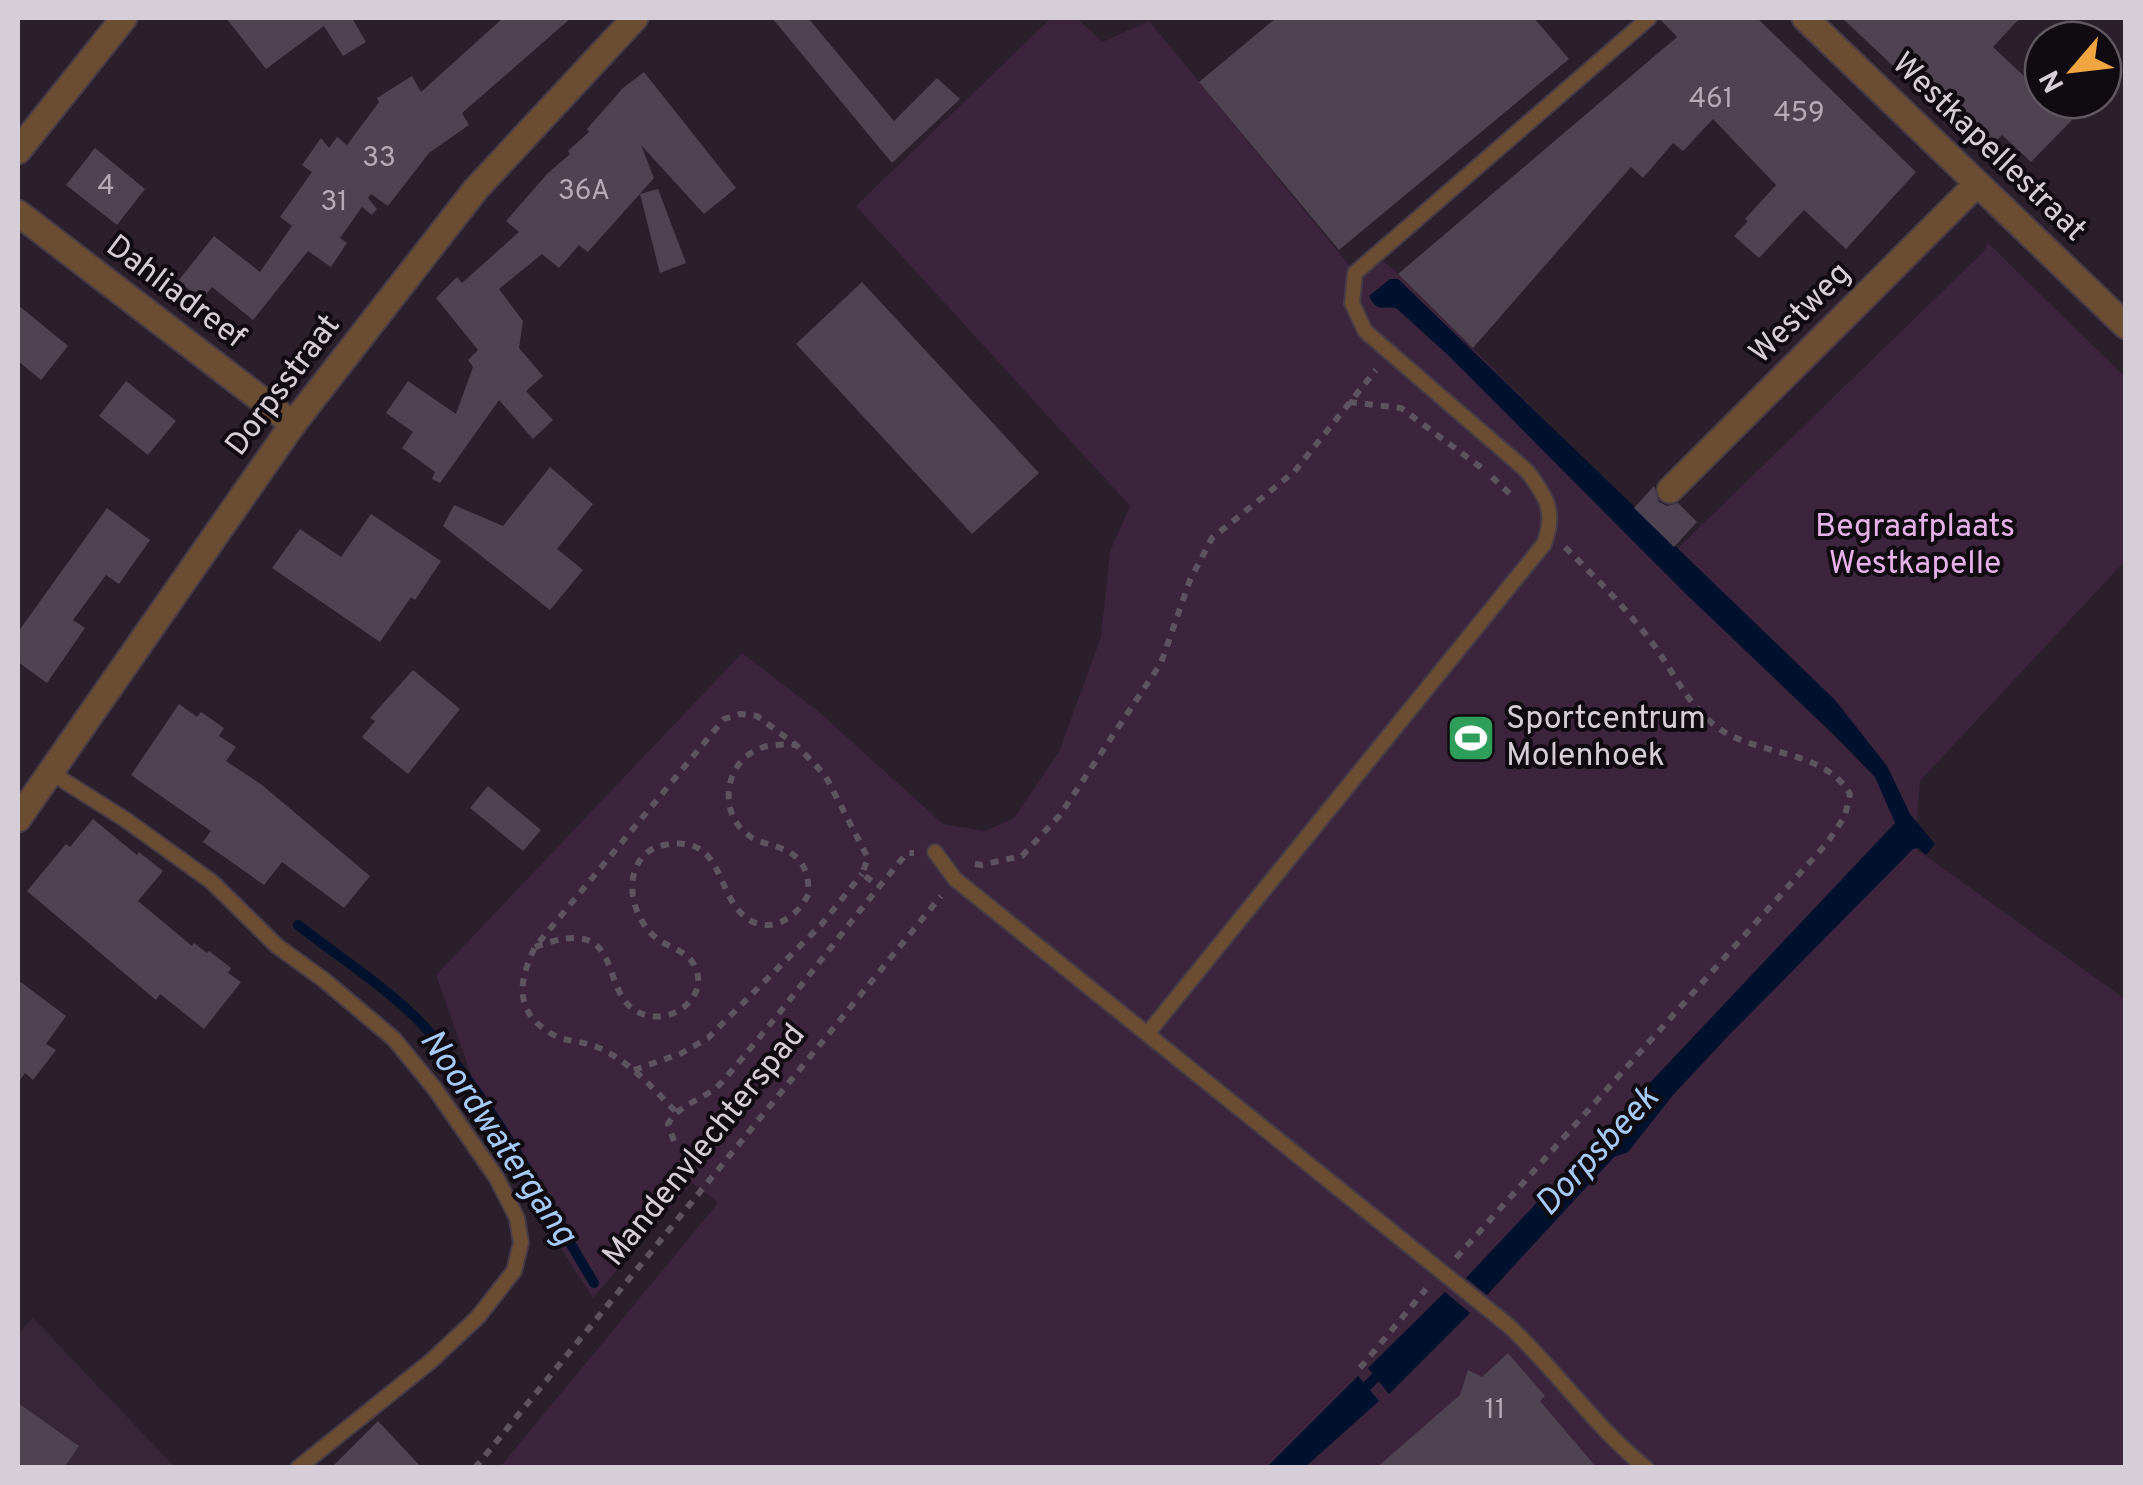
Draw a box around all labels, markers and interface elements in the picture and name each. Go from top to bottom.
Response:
north arrow [2023,20,2123,120]
street label: Westkapellestraat [1882,45,2094,251]
text: N [2033,63,2074,98]
house number: 461 [1689,82,1733,118]
house number: 459 [1773,96,1825,132]
house number: 33 [362,141,396,177]
house number: 4 [97,169,115,205]
house number: 36A [558,174,610,210]
house number: 31 [320,185,348,221]
street label: Dahliadreef [97,228,253,359]
street label: Westweg [1742,255,1860,373]
street label: Dorpsstraat [218,307,350,465]
park label: Begraafplaats Westkapelle [1815,508,2015,585]
place label: Sportcentrum Molenhoek [1506,700,1706,777]
sports icon: Sportcentrum Molenhoek [1445,712,1497,764]
street label: Mandenvlechterspad [595,1017,815,1275]
water label: Noordwatergang [408,1021,586,1255]
water label: Dorpsbeek [1527,1077,1670,1226]
house number: 11 [1485,1393,1505,1429]

